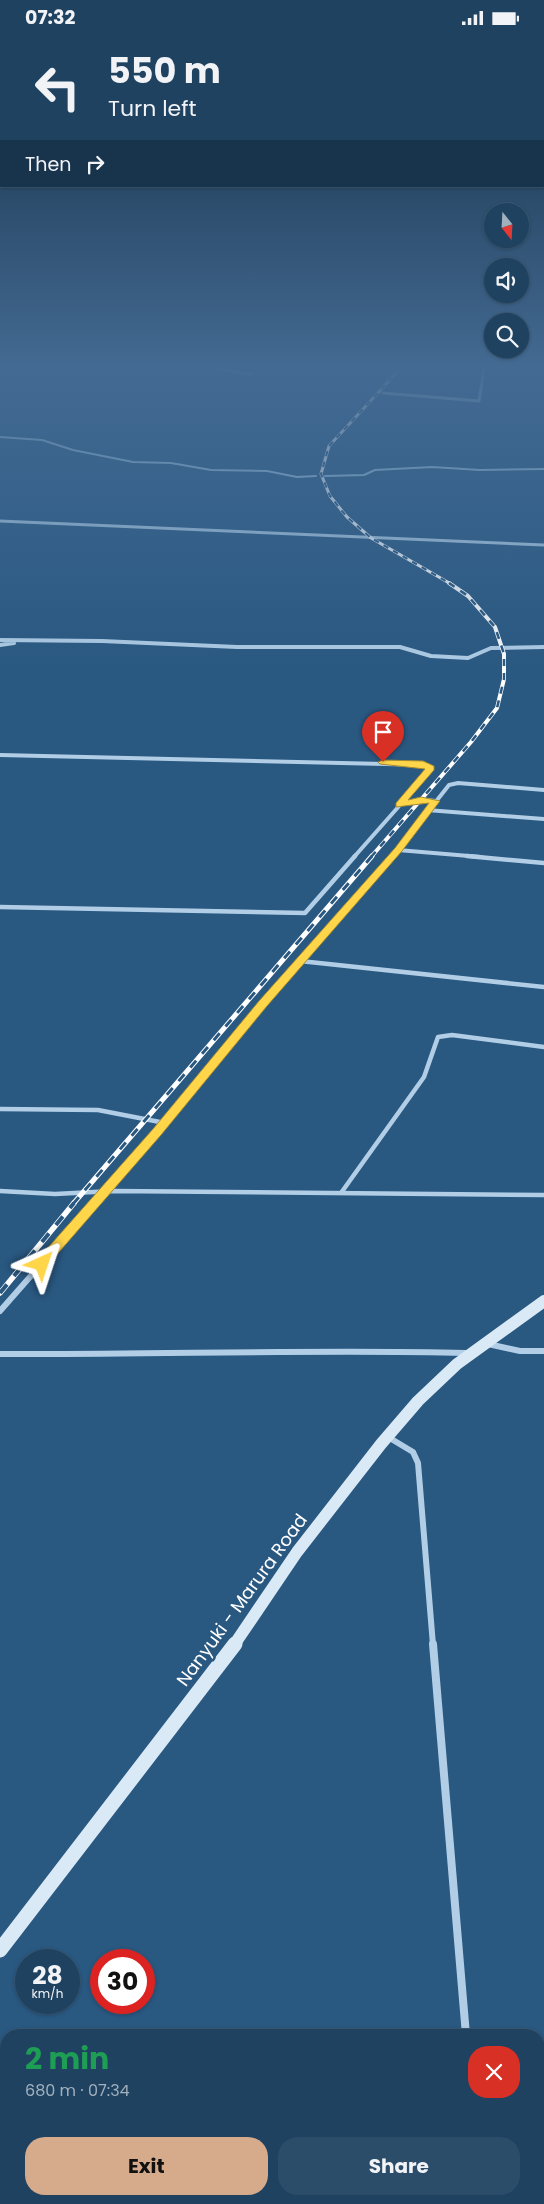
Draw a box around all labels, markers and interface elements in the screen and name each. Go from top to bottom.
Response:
text: 07:32 [25,4,75,31]
text: 550 m [108,46,221,95]
icon: left [25,55,90,120]
text: Turn left [108,93,196,124]
icon: right [81,150,109,178]
text: Then [25,151,71,178]
north arrow [484,203,529,247]
map controls [484,203,529,358]
button: sound [484,258,529,303]
button: search [484,313,529,358]
pin [362,711,404,762]
icon: arrive [369,718,397,746]
position arrow [15,1237,67,1289]
street label: Nanyuki - Marura Road [170,1508,313,1691]
speed limit sign: 30 [90,1949,155,2014]
text: 28 [32,1958,63,1993]
text: km/h [32,1985,63,2002]
text: 2 min [25,2037,109,2080]
button: close [468,2046,520,2098]
text: 680 m · 07:34 [25,2079,130,2102]
button: Exit [25,2137,268,2195]
button: Share [278,2137,520,2195]

